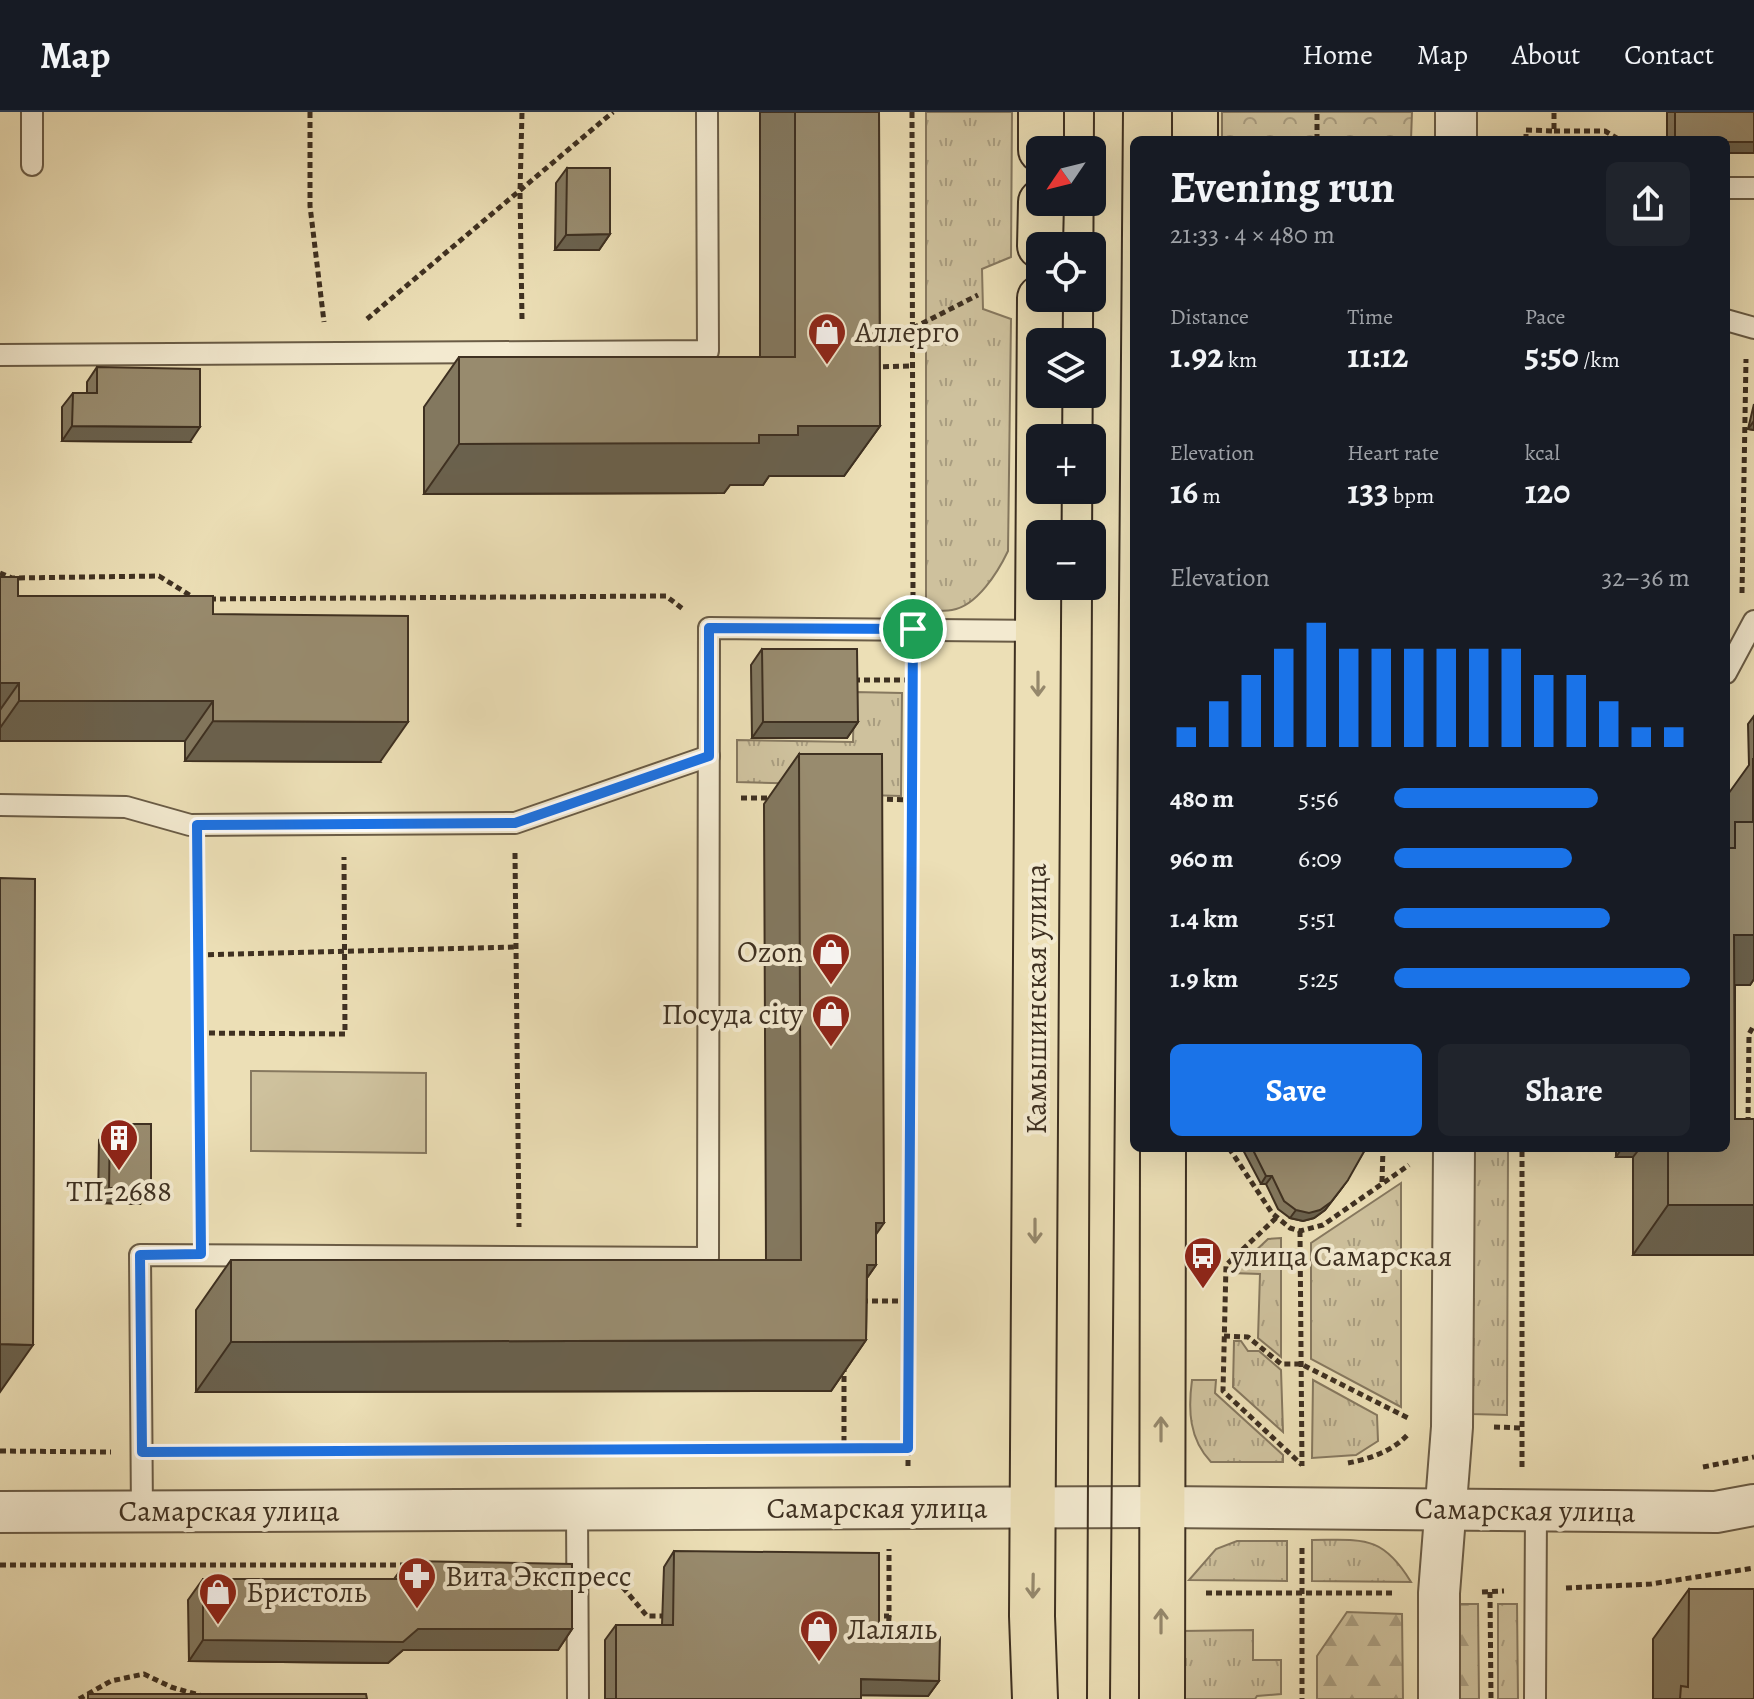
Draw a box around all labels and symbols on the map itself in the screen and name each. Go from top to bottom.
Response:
north arrow [1026,136,1106,216]
shop icon: Аллерго [806,311,848,366]
place label: Аллерго [854,312,960,352]
pin [879,595,947,663]
one-way arrow [1030,670,1046,697]
street label: Камышинская улица [1016,863,1056,1135]
shop icon: Ozon [810,931,852,986]
place label: Ozon [737,932,803,972]
shop icon: Посуда city [810,993,852,1048]
place label: Посуда city [662,994,804,1034]
building icon: ТП-2688 [98,1117,140,1172]
place label: ТП-2688 [66,1171,172,1211]
one-way arrow [1027,1217,1043,1244]
bus stop icon: улица Самарская [1182,1235,1224,1290]
place label: улица Самарская [1230,1236,1452,1276]
one-way arrow [1153,1416,1169,1443]
street label: Самарская улица [766,1488,988,1528]
street label: Самарская улица [1414,1488,1636,1532]
street label: Самарская улица [118,1491,340,1531]
pharmacy icon: Вита Экспресс [396,1555,438,1610]
place label: Вита Экспресс [445,1556,632,1596]
shop icon: Бристоль [197,1571,239,1626]
place label: Бристоль [246,1572,367,1612]
one-way arrow [1025,1572,1041,1599]
shop icon: Лаляль [798,1608,840,1663]
one-way arrow [1153,1608,1169,1635]
place label: Лаляль [847,1609,937,1649]

